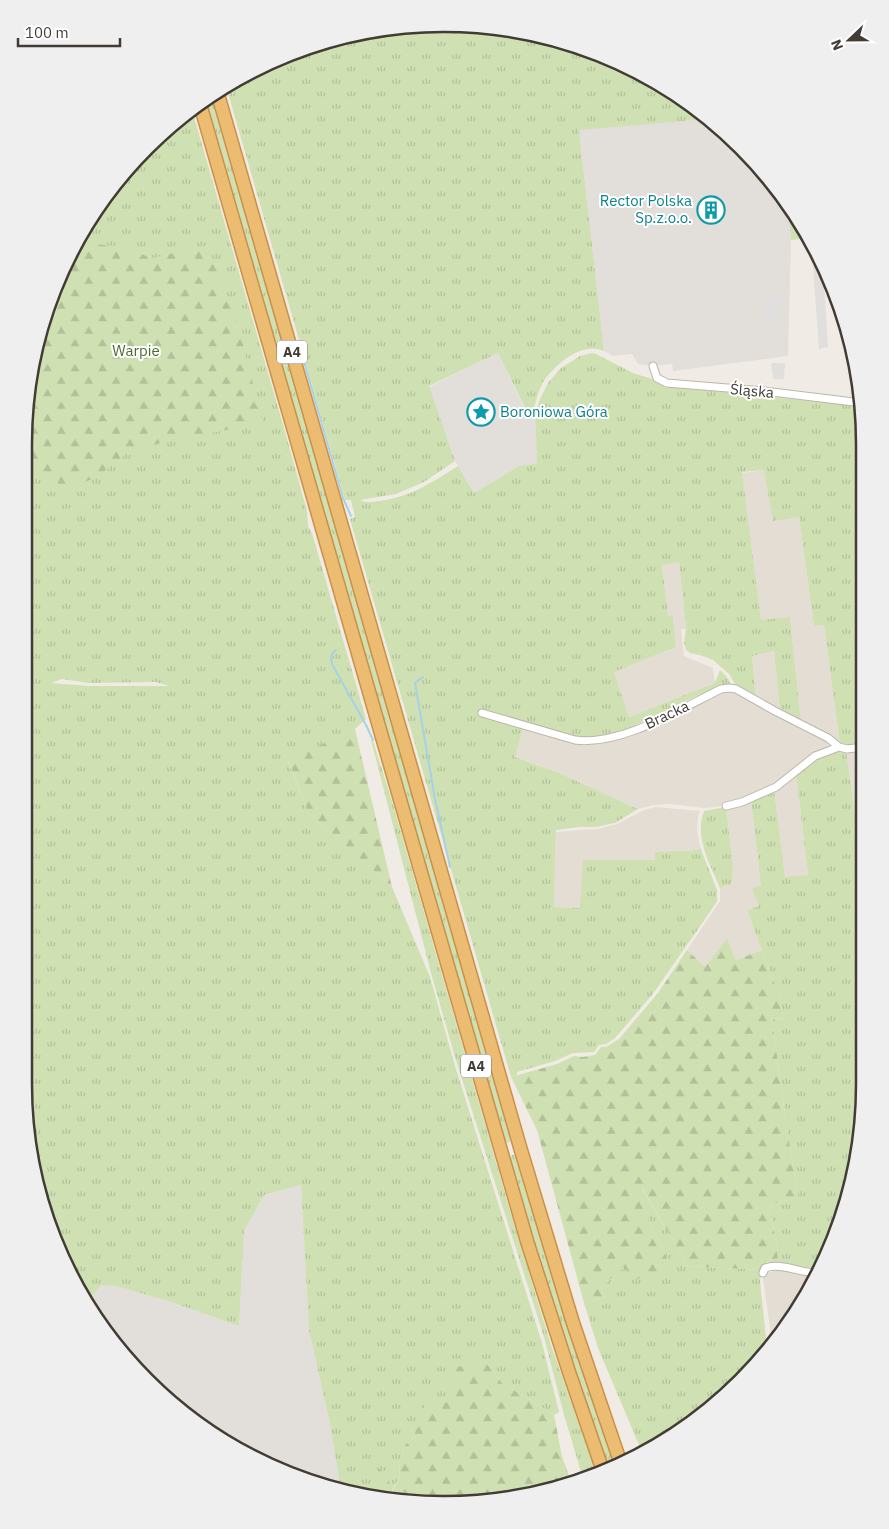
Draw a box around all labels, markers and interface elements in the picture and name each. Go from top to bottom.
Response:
scale bar [18,15,120,47]
north arrow [824,15,874,65]
text: 100 m [25,23,69,42]
text: N [827,37,847,53]
place label: Rector Polska Sp.z.o.o. [600,191,692,227]
building icon: Rector Polska Sp.z.o.o. [696,195,726,225]
park label: Warpie [112,341,160,360]
road number: A4 [277,341,307,364]
street label: Śląska [729,379,775,402]
place icon: Boroniowa Góra [466,397,496,427]
place label: Boroniowa Góra [500,402,608,421]
street label: Bracka [642,696,692,733]
road number: A4 [461,1054,491,1078]

